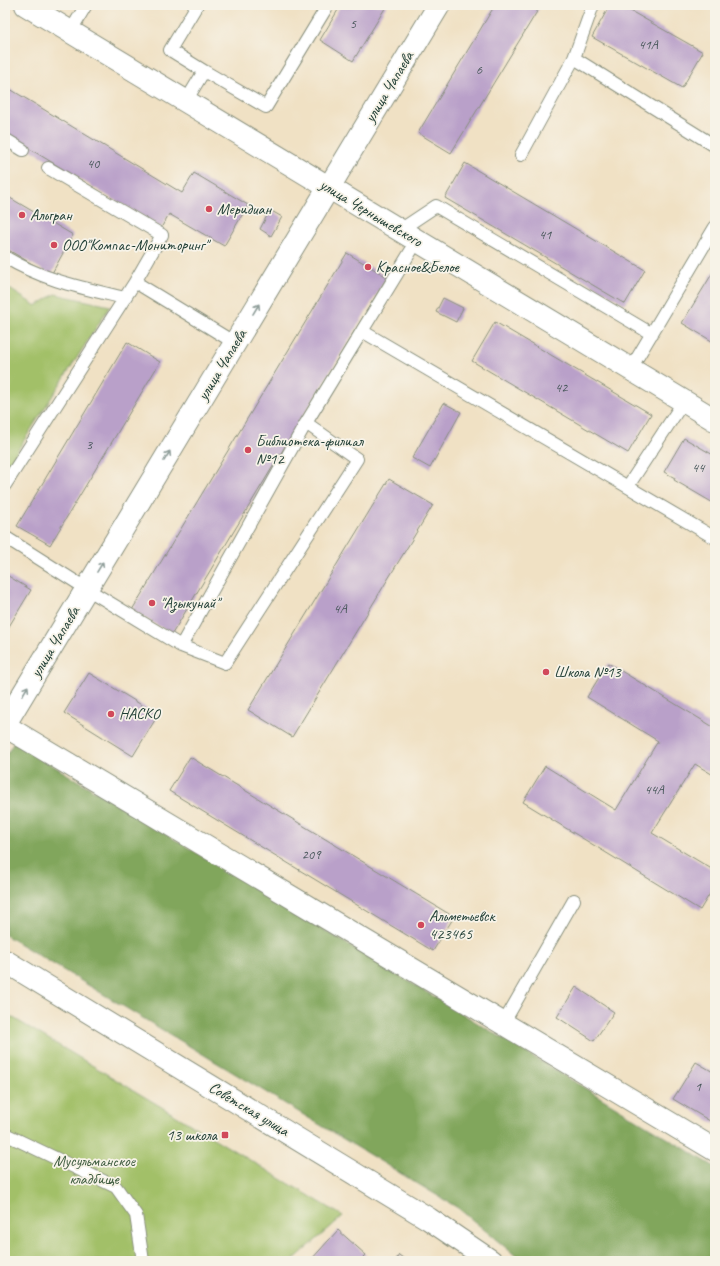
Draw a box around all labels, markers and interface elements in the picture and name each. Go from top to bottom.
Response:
house number: 5 [350,15,357,32]
house number: 41А [638,36,659,53]
street label: улица Чапаева [359,47,419,127]
house number: 6 [476,61,483,78]
house number: 40 [87,155,101,172]
street label: улица Чернышевского [315,174,427,252]
place label: Меридиан [217,199,272,219]
marker: Меридиан [204,204,214,214]
place label: Альгран [30,205,73,225]
marker: Альгран [17,210,27,220]
house number: 41 [539,226,552,243]
place label: ООО"Компас-Мониторинг" [62,235,211,255]
marker: ООО"Компас-Мониторинг" [49,240,59,250]
place label: Красное&Белое [376,257,461,277]
marker: Красное&Белое [363,262,373,272]
one-way arrow [252,303,260,315]
street label: улица Чапаева [192,325,252,405]
house number: 42 [555,379,569,396]
place label: Библиотека-филиал №12 [256,431,365,469]
house number: 3 [86,436,94,453]
marker: Библиотека-филиал №12 [243,445,253,455]
one-way arrow [163,450,171,462]
house number: 44 [692,459,706,476]
one-way arrow [96,561,104,573]
place label: "Азыкунай" [160,593,223,613]
marker: "Азыкунай" [147,598,157,608]
house number: 4А [333,600,348,617]
street label: улица Чапаева [25,602,85,682]
place label: Школа №13 [554,662,623,682]
marker: Школа №13 [541,667,551,677]
one-way arrow [22,685,30,697]
place label: НАСКО [119,704,162,724]
marker: НАСКО [106,709,116,719]
house number: 44А [644,781,665,798]
house number: 209 [302,846,322,863]
place label: Альметьевск 423465 [429,906,496,944]
marker: Альметьевск 423465 [416,920,426,930]
street label: Советская улица [205,1077,294,1141]
house number: 1 [695,1078,702,1095]
place label: 13 школа [167,1125,219,1145]
marker: 13 школа [220,1130,230,1140]
park label: Мусульманское кладбище [53,1151,137,1189]

